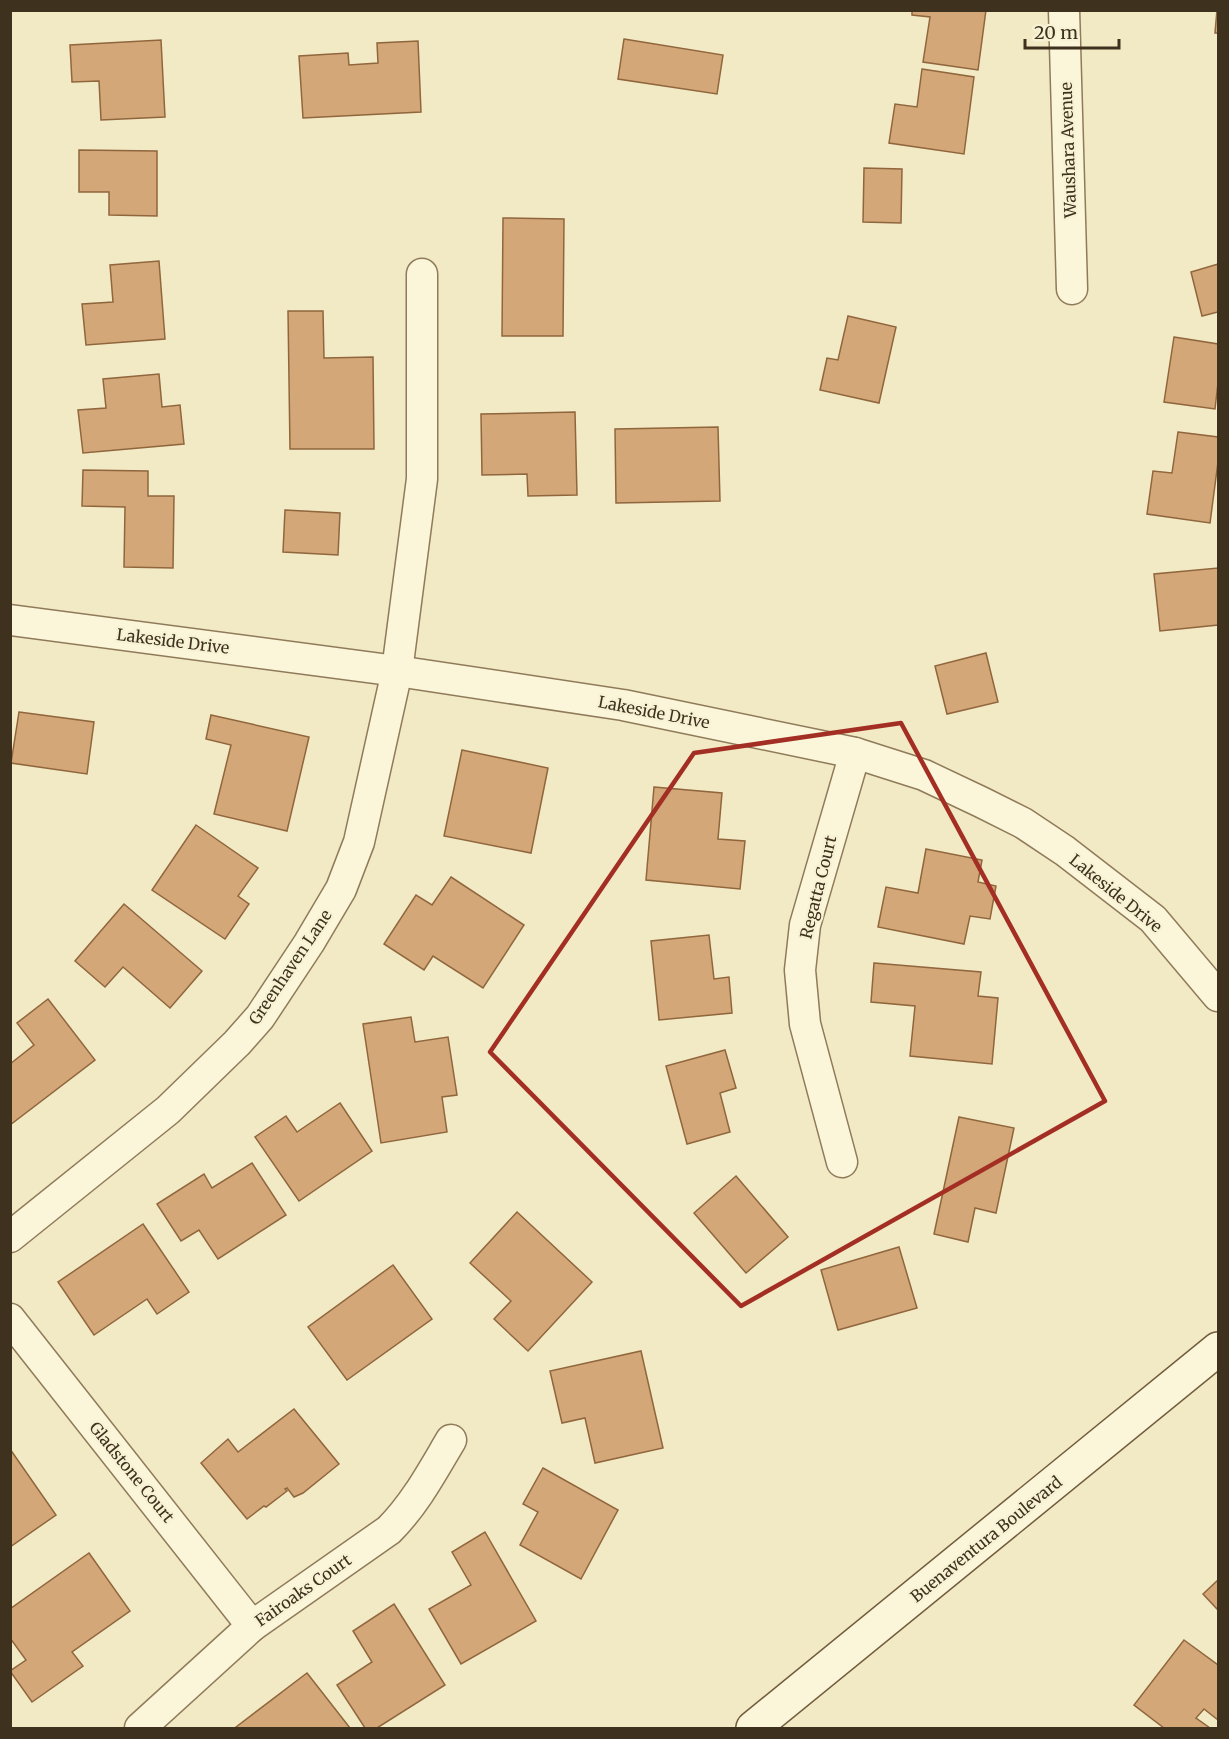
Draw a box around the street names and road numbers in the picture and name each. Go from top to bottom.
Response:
street label: Waushara Avenue [1056,82,1080,219]
street label: Lakeside Drive [115,624,231,658]
street label: Lakeside Drive [596,691,712,733]
street label: Regatta Court [796,833,841,941]
street label: Lakeside Drive [1066,850,1166,936]
street label: Greenhaven Lane [244,906,336,1028]
street label: Gladstone Court [85,1418,179,1527]
street label: Buenaventura Boulevard [906,1472,1066,1606]
street label: Fairoaks Court [251,1549,355,1630]

